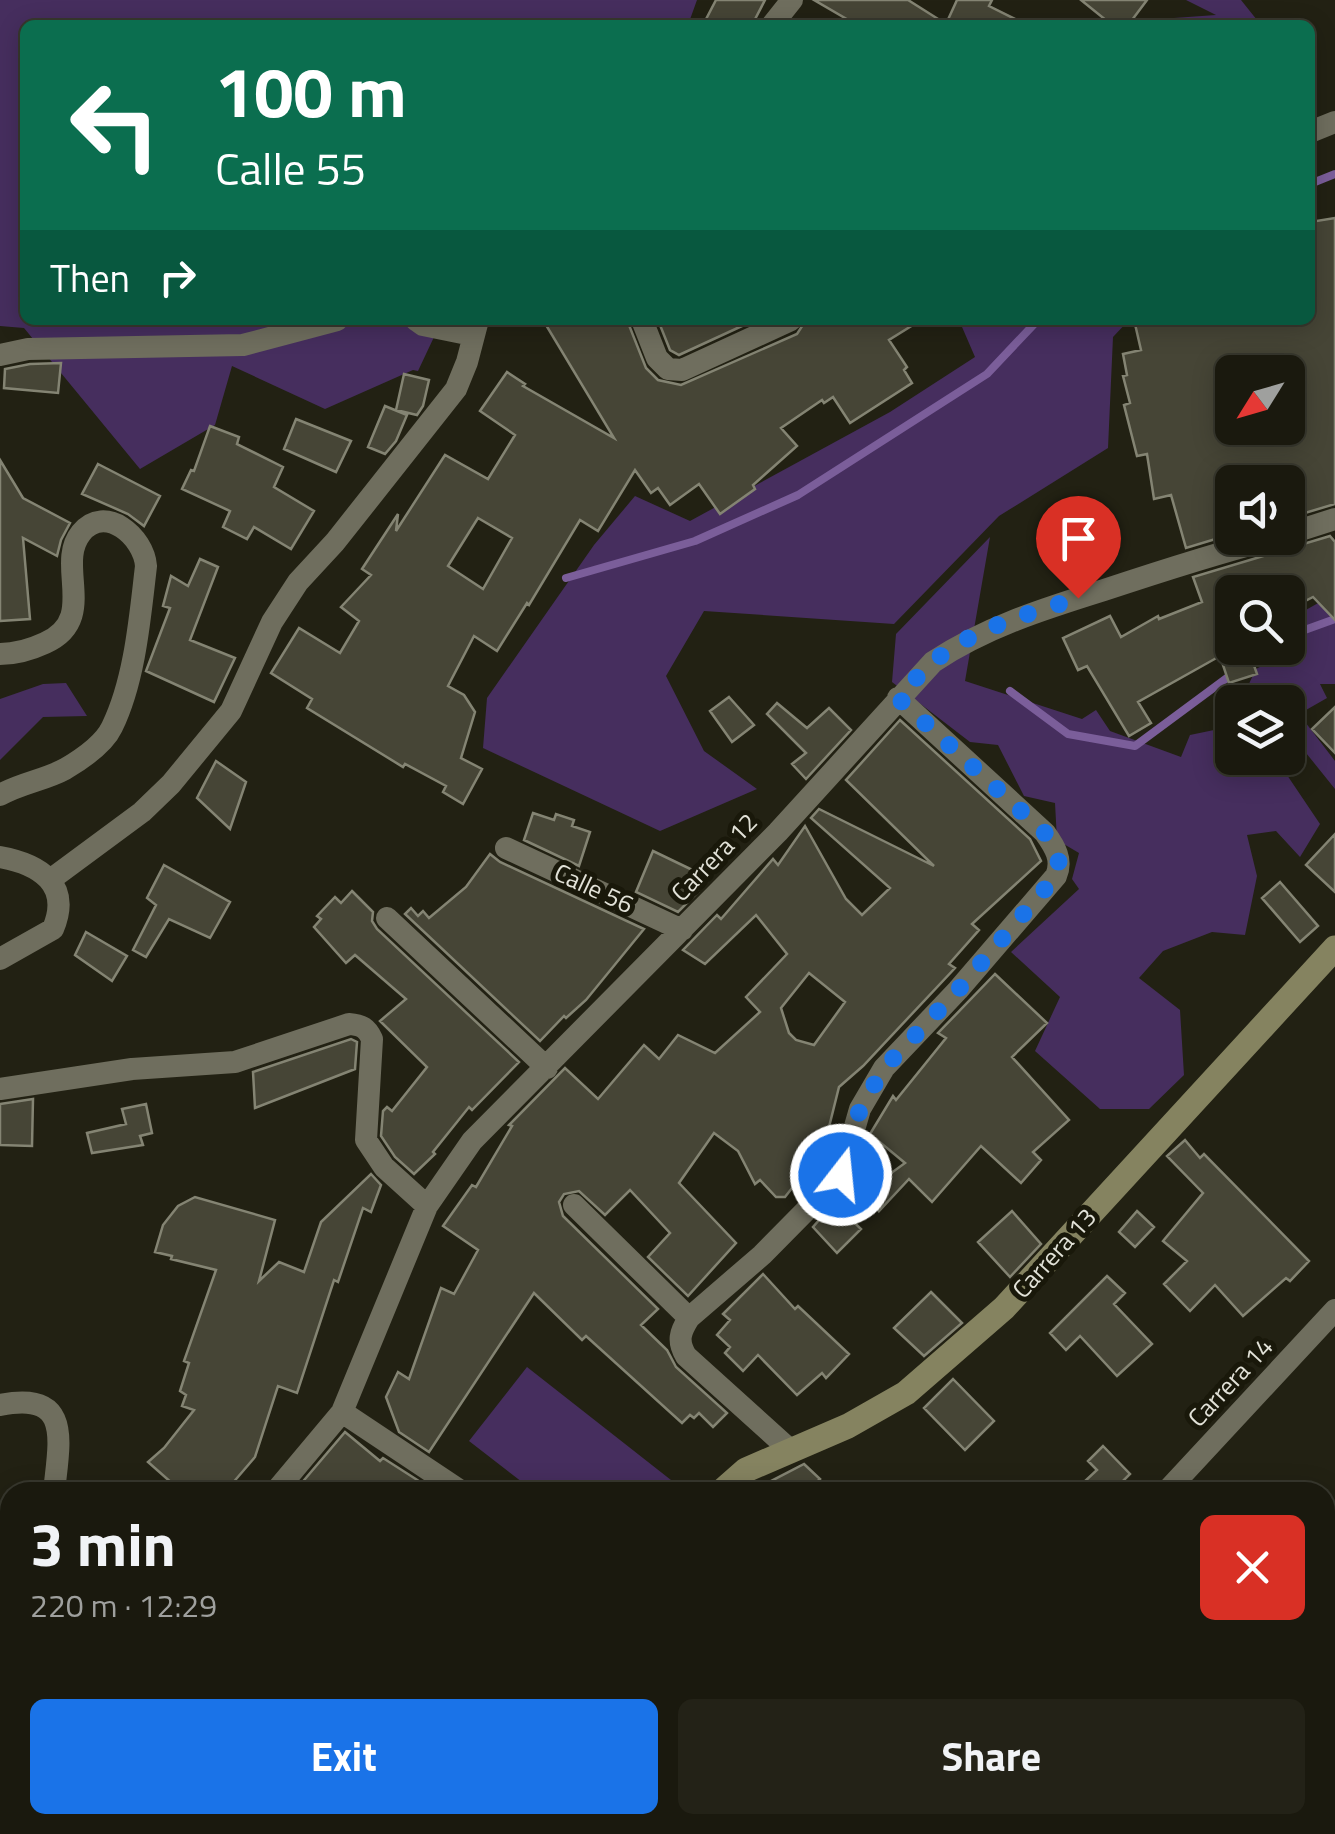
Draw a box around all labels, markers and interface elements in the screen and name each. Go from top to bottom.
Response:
text: 100 m [215,38,407,144]
icon: left [50,60,180,190]
text: Calle 55 [215,134,366,202]
text: Then [50,249,130,307]
icon: right [150,250,205,305]
north arrow [1215,355,1305,445]
map controls [1215,355,1305,775]
button: sound [1215,465,1305,555]
pin [1036,496,1121,599]
icon: arrive [1051,511,1106,566]
button: search [1215,575,1305,665]
button: layers [1215,685,1305,775]
street label: Carrera 12 [662,804,766,910]
street label: Calle 56 [548,853,640,923]
position arrow [789,1123,893,1227]
street label: Carrera 13 [1003,1199,1105,1307]
street label: Carrera 14 [1178,1329,1282,1435]
text: 3 min [30,1498,176,1589]
button: close [1200,1515,1305,1620]
text: 220 m · 12:29 [30,1581,217,1629]
button: Exit [30,1699,658,1814]
button: Share [678,1699,1305,1814]

